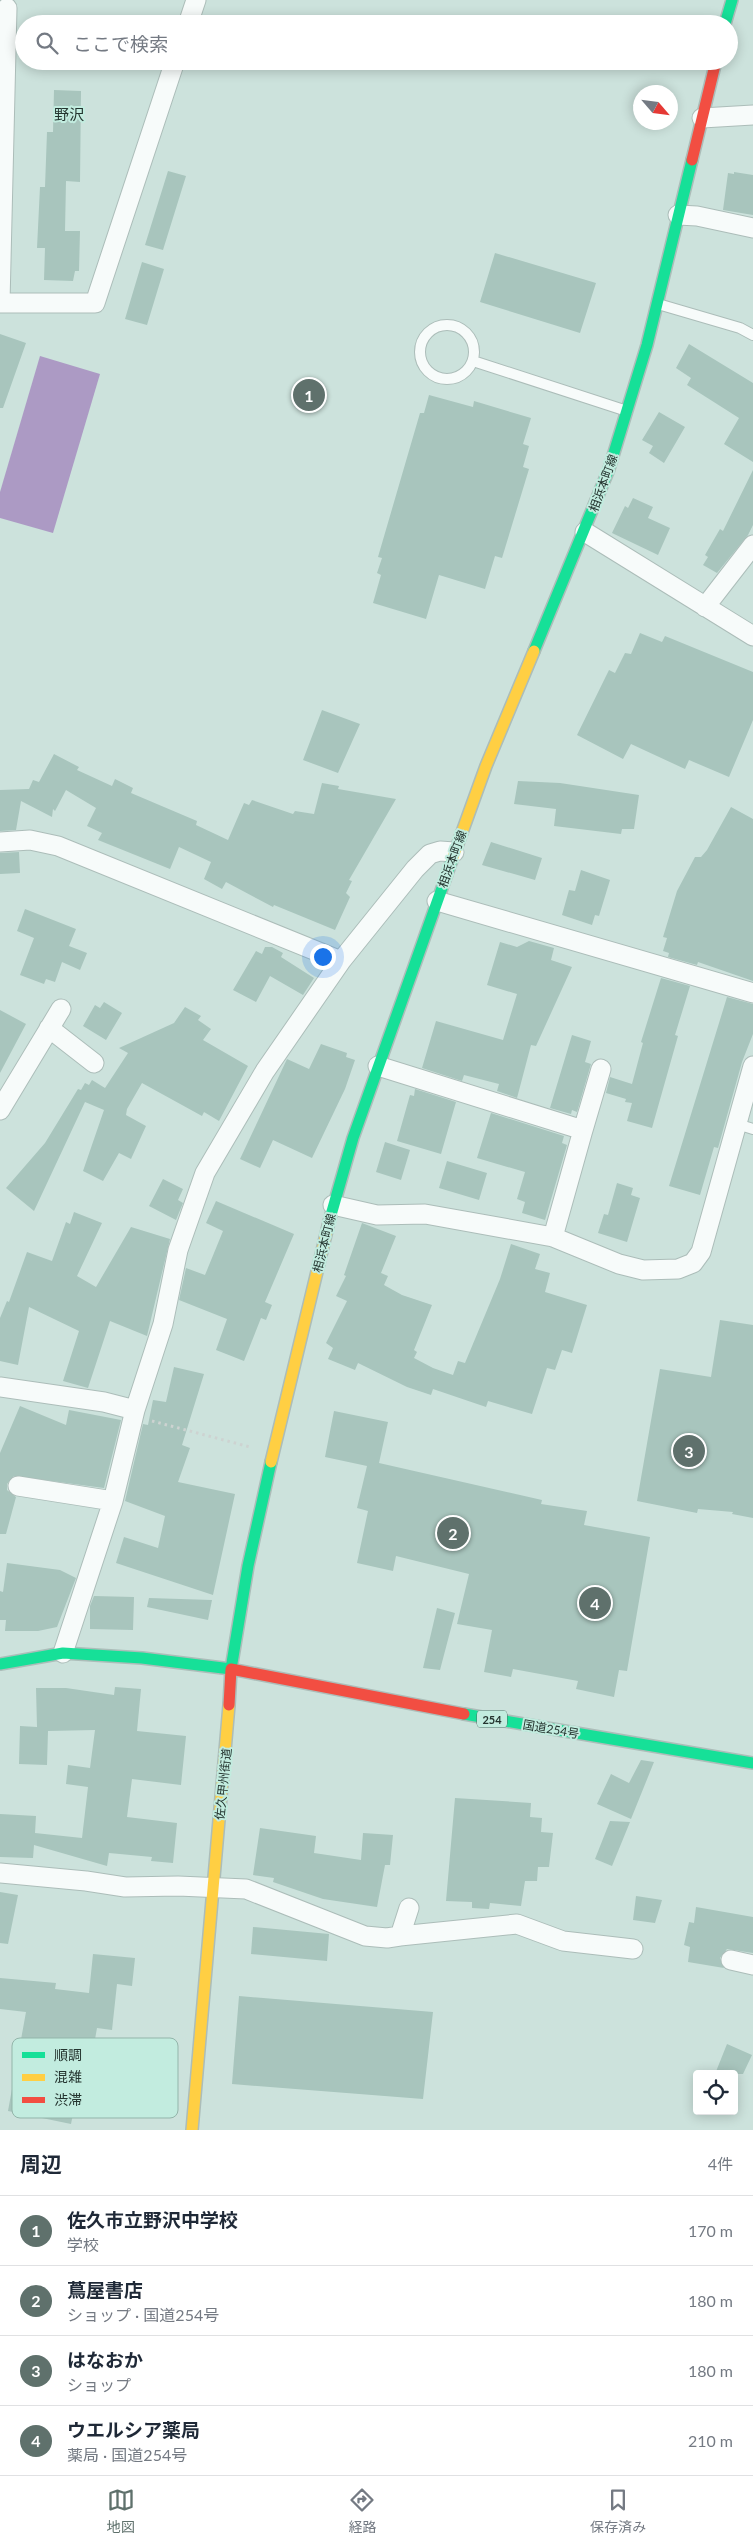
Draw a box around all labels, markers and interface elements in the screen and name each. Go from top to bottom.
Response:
search box [15,15,738,70]
icon: search [33,29,61,57]
text: ここで検索 [73,32,168,55]
north arrow [633,85,678,130]
district label: 野沢 [54,105,84,123]
pin: 1 [293,376,325,414]
street label: 相浜本町線 [586,452,620,514]
street label: 相浜本町線 [435,828,469,890]
your location [310,944,336,970]
street label: 相浜本町線 [309,1212,339,1274]
pin: 3 [673,1432,705,1470]
pin: 2 [437,1514,469,1552]
pin: 4 [579,1584,611,1622]
road number: 254 [477,1710,507,1728]
street label: 国道254号 [522,1717,580,1741]
street label: 佐久甲州街道 [212,1747,234,1821]
legend [12,2038,178,2118]
text: 順調 [54,2046,82,2063]
text: 混雑 [54,2068,82,2085]
map controls [693,2070,738,2115]
button: locate [693,2070,738,2115]
text: 渋滞 [54,2091,82,2108]
text: 周辺 [20,2151,62,2176]
text: 4件 [708,2154,733,2173]
text: 佐久市立野沢中学校 [67,2208,238,2231]
text: 1 [31,2221,41,2240]
text: 170 m [688,2221,733,2240]
text: 学校 [67,2235,99,2254]
text: 蔦屋書店 [67,2278,143,2301]
text: 2 [31,2291,41,2310]
text: 180 m [688,2291,733,2310]
text: ショップ · 国道254号 [67,2305,219,2324]
text: はなおか [67,2348,143,2371]
text: 3 [31,2361,41,2380]
text: 180 m [688,2361,733,2380]
text: ショップ [67,2375,131,2394]
text: ウエルシア薬局 [67,2418,200,2441]
text: 4 [31,2431,41,2450]
text: 210 m [688,2431,733,2450]
text: 薬局 · 国道254号 [67,2445,187,2464]
tab: 地図 [107,2486,135,2536]
tab: 経路 [348,2486,376,2536]
tab: 保存済み [590,2486,646,2536]

